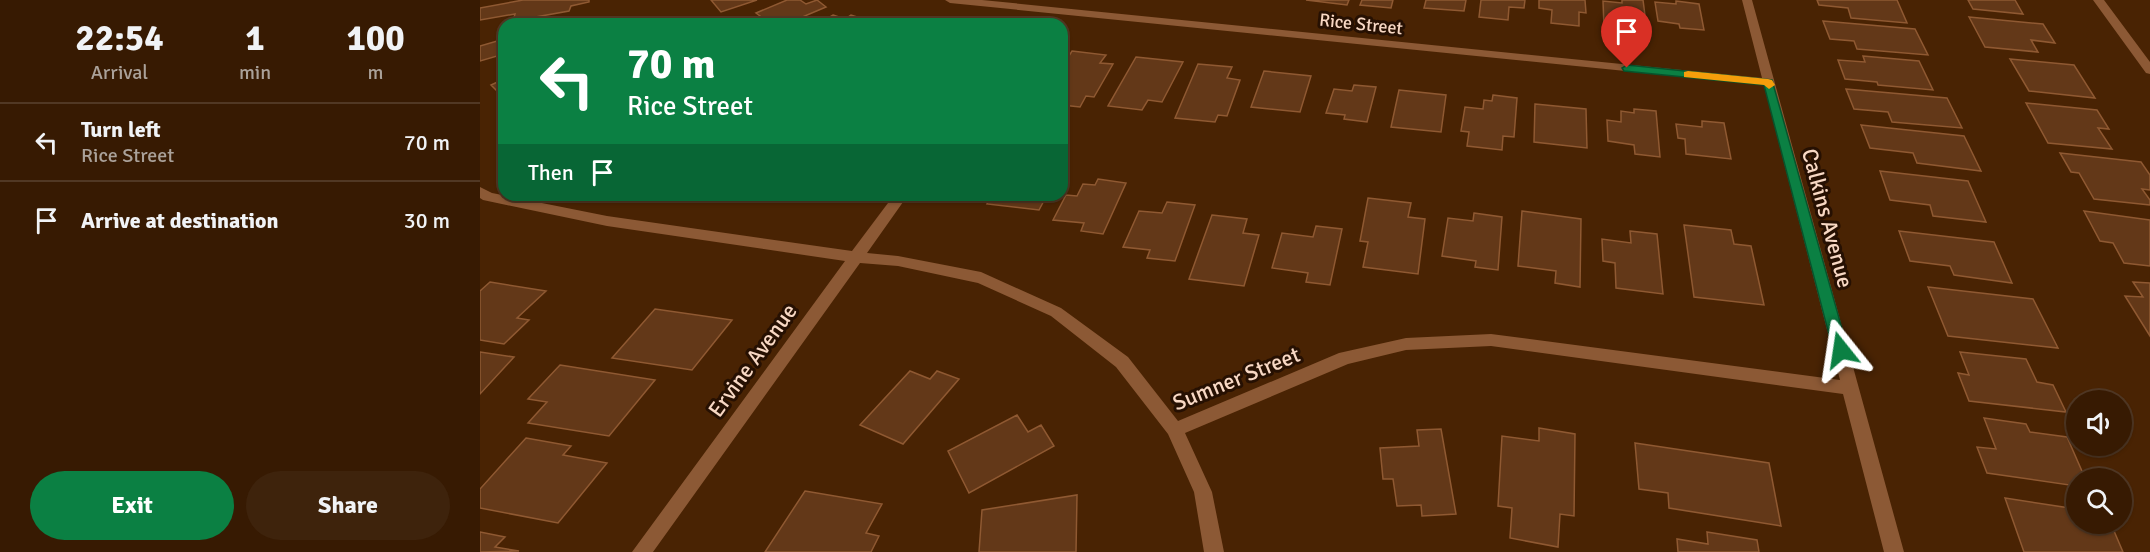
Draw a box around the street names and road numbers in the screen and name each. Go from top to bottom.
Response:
street label: Rice Street [1318,9,1404,39]
street label: Calkins Avenue [1796,146,1859,291]
street label: Ervine Avenue [702,298,803,422]
street label: Sumner Street [1169,341,1304,416]

